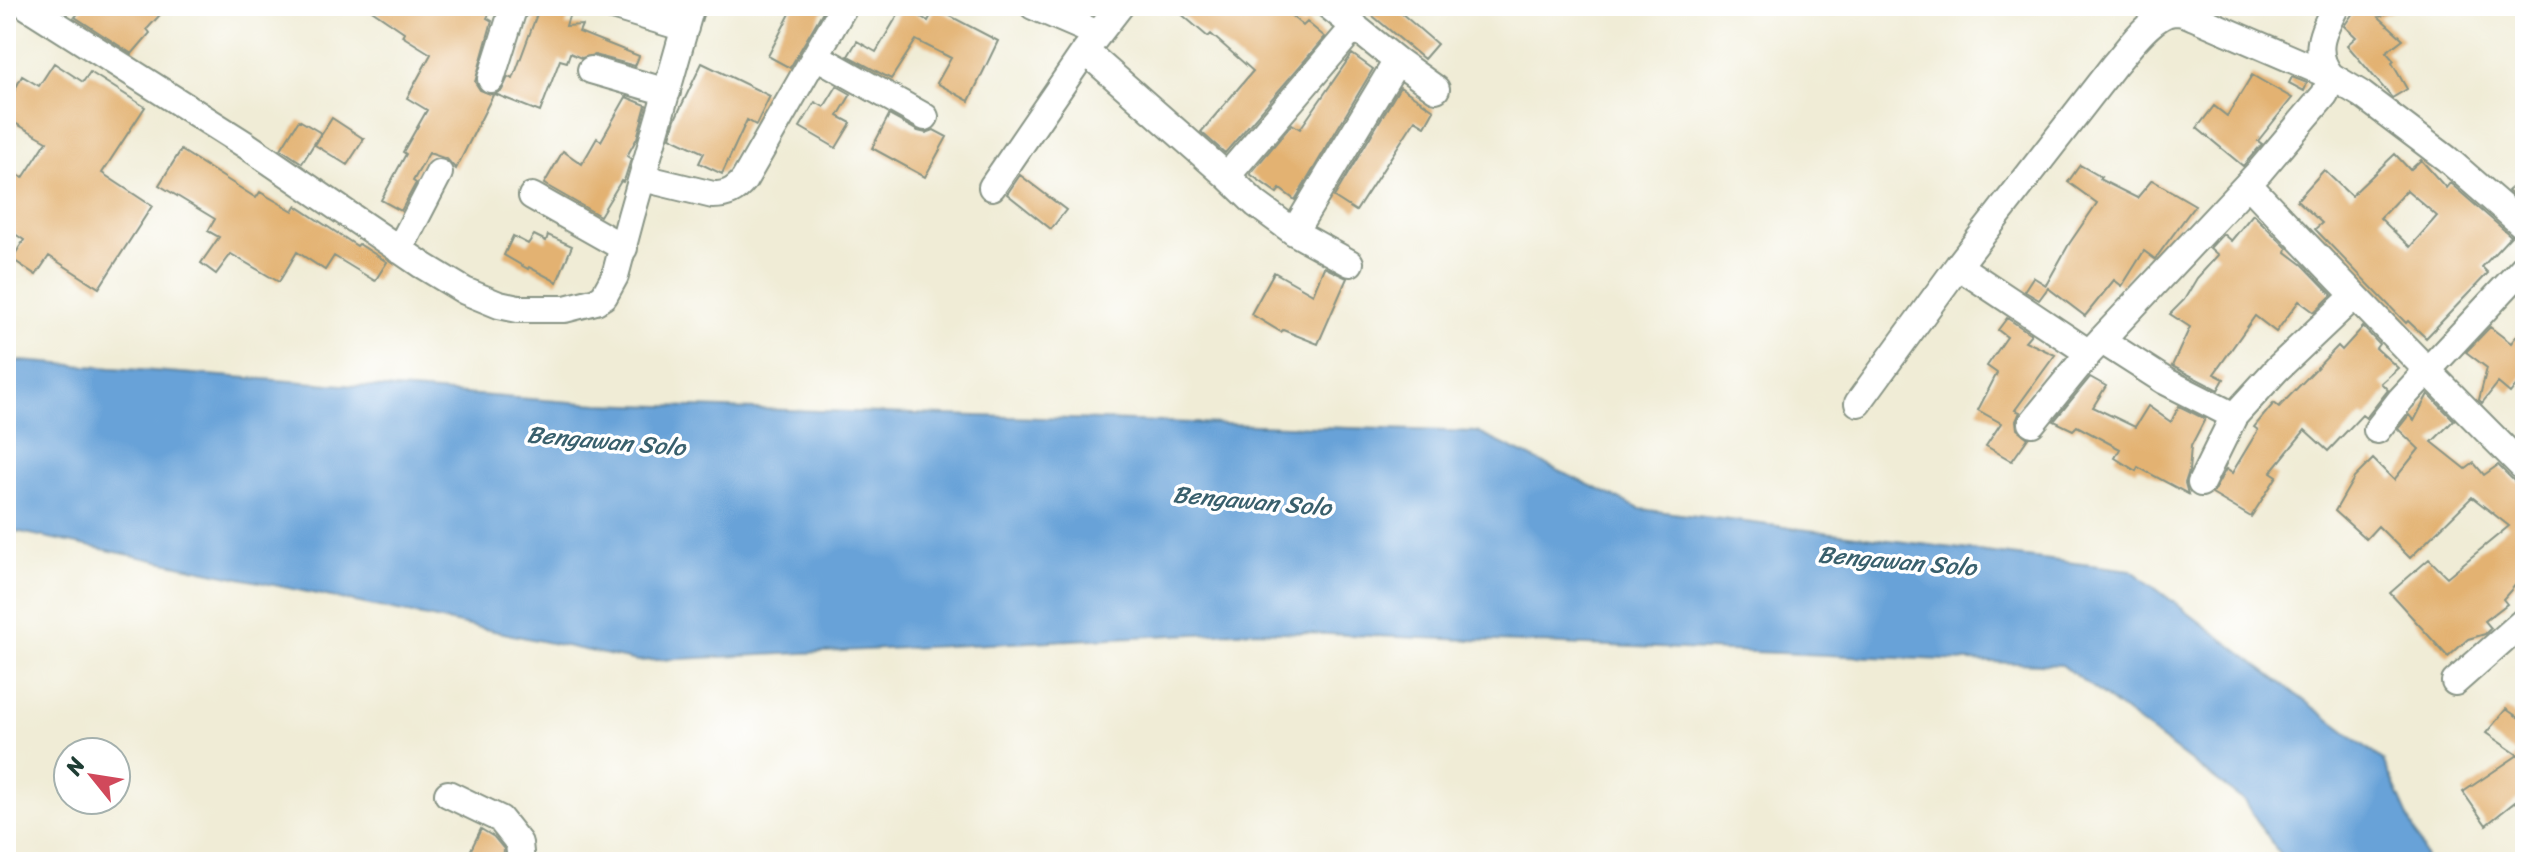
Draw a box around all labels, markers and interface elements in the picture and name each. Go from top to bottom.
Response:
water label: Bengawan Solo [525,413,689,469]
water label: Bengawan Solo [1171,473,1335,529]
water label: Bengawan Solo [1816,533,1980,589]
north arrow [52,736,132,816]
text: N [54,749,96,783]

